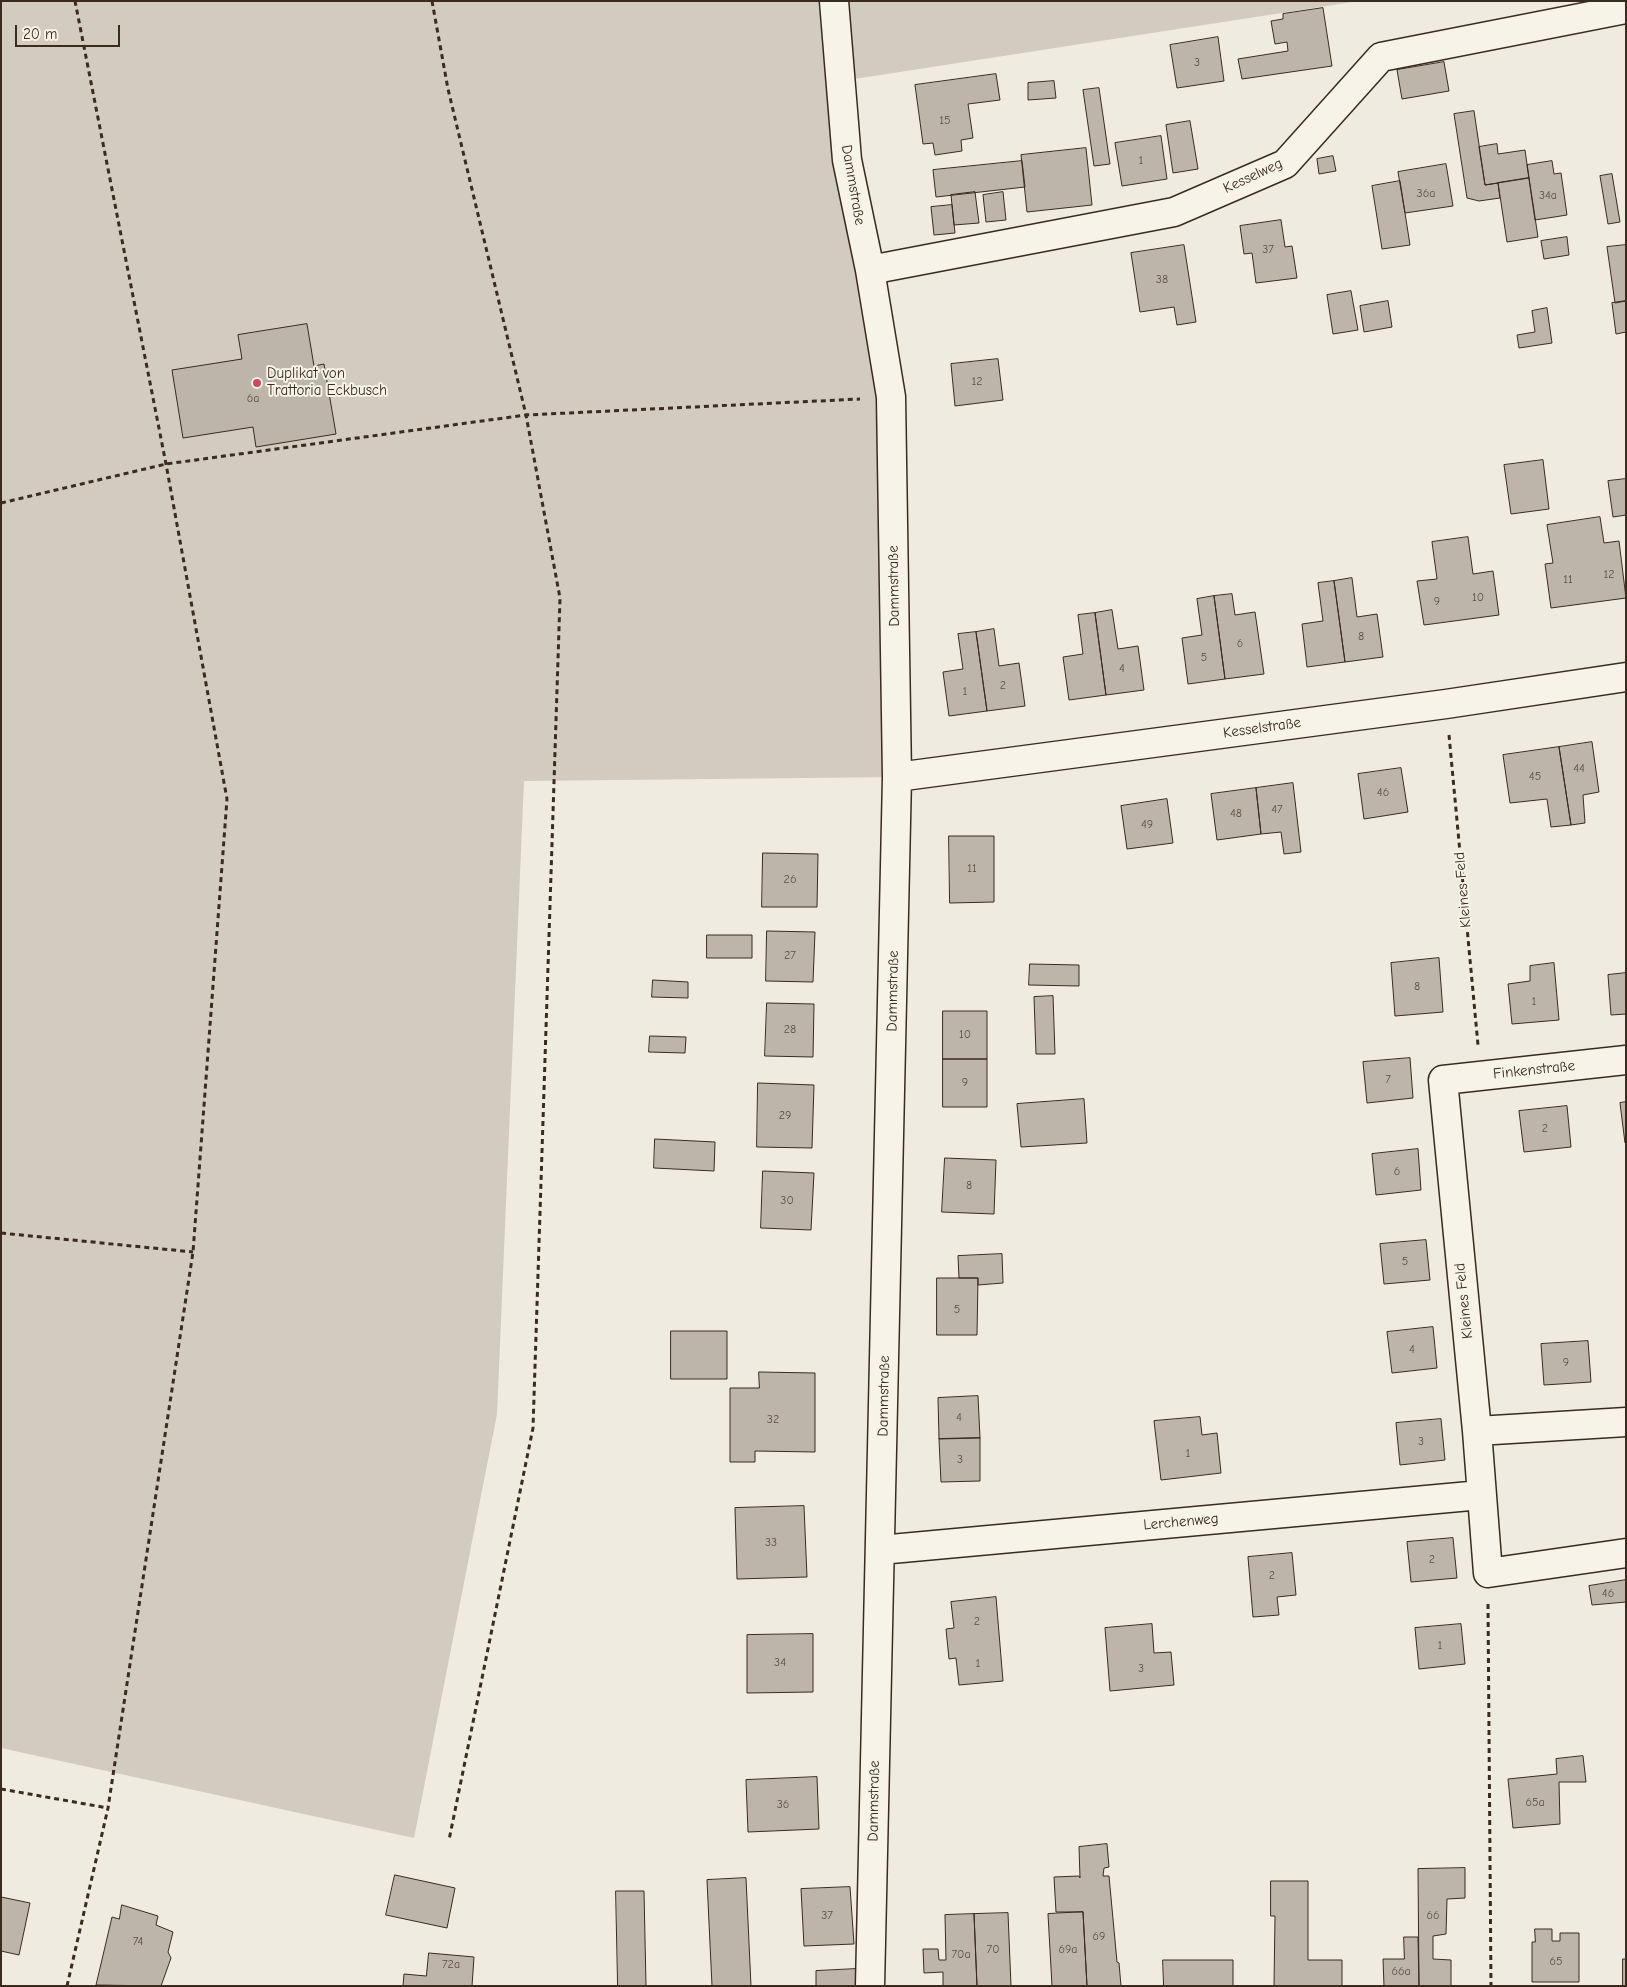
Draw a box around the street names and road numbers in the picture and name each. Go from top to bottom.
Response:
street label: Dammstraße [837,143,869,227]
street label: Kesselweg [1221,154,1285,198]
street label: Dammstraße [884,545,904,627]
street label: Kesselstraße [1222,714,1302,742]
street label: Kleines Feld [1451,851,1475,929]
street label: Dammstraße [883,950,903,1032]
street label: Finkenstraße [1492,1057,1576,1083]
street label: Kleines Feld [1451,1262,1477,1340]
street label: Dammstraße [874,1355,894,1437]
street label: Lerchenweg [1143,1510,1219,1534]
street label: Dammstraße [864,1760,884,1842]

